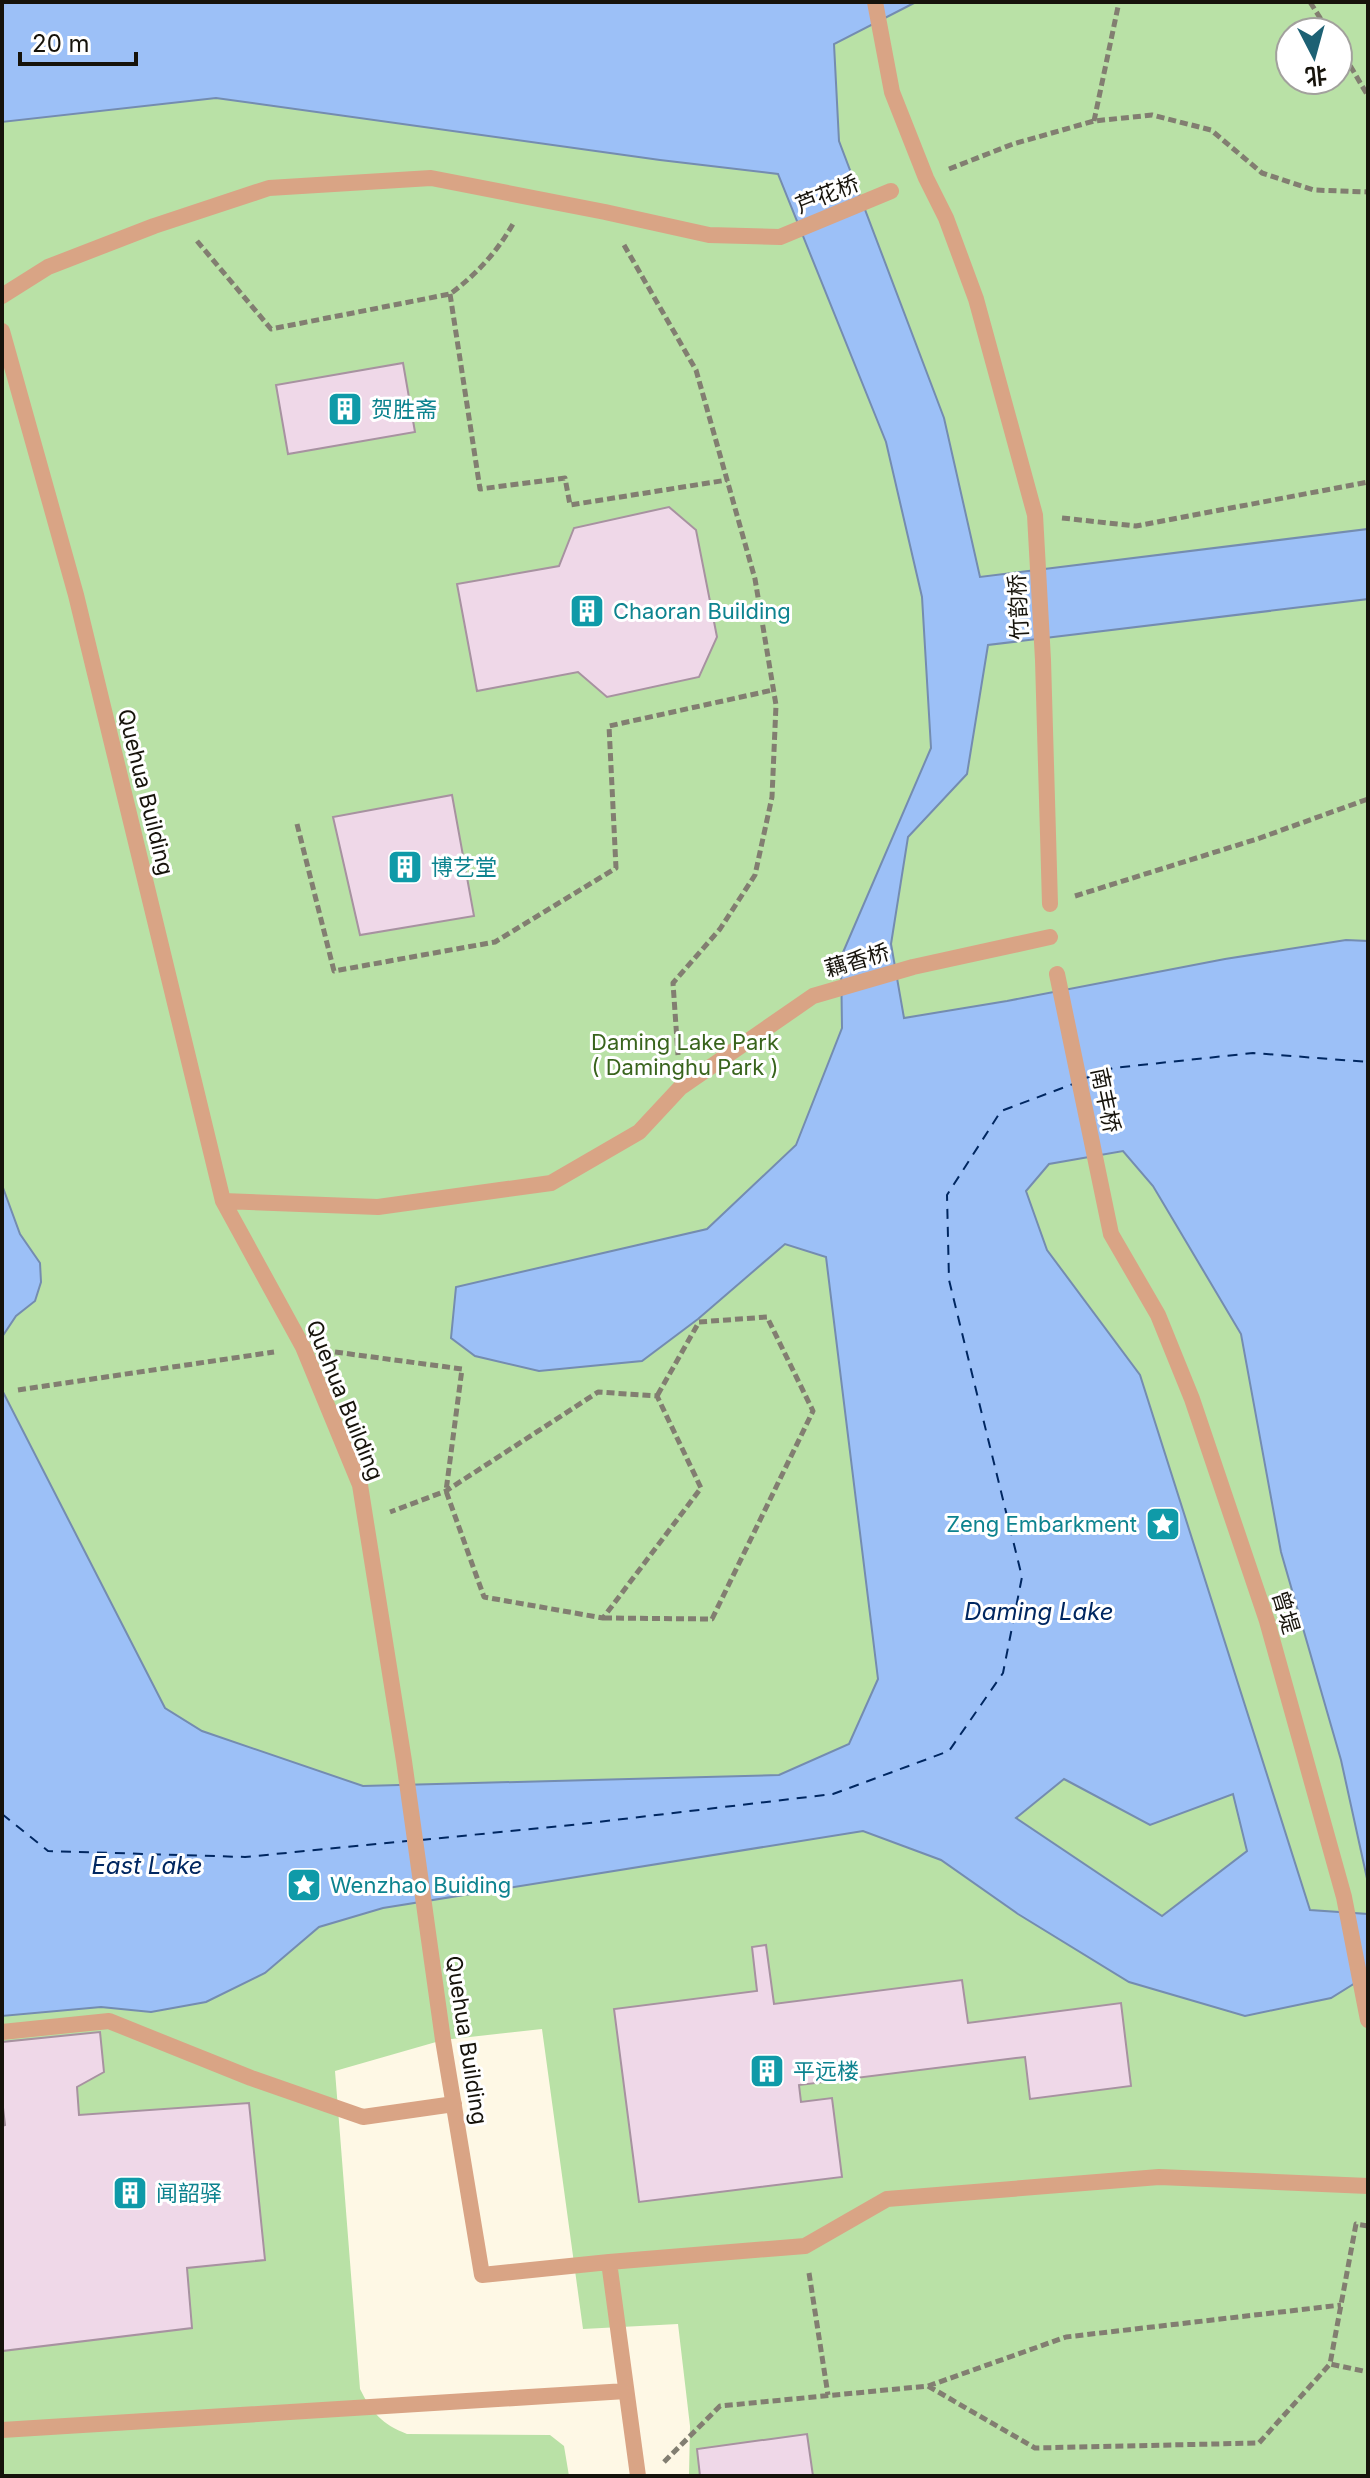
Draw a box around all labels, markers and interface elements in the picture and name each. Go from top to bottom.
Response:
scale bar [20,16,136,66]
north arrow [1274,16,1354,96]
text: 20 m [32,29,90,58]
text: 北 [1304,62,1328,90]
street label: 芦花桥 [792,170,862,218]
building icon: 贺胜斋 [326,390,364,428]
place label: 贺胜斋 [371,396,437,422]
street label: 竹韵桥 [1003,573,1033,641]
building icon: Chaoran Building [568,592,606,630]
place label: Chaoran Building [613,598,791,624]
street label: Quehua Building [113,706,179,878]
building icon: 博艺堂 [386,848,424,886]
place label: 博艺堂 [431,854,497,880]
street label: 藕香桥 [822,938,892,982]
park label: Daming Lake Park ( Daminghu Park ) [591,1029,779,1080]
street label: 南丰桥 [1086,1065,1126,1135]
street label: Quehua Building [301,1316,389,1484]
place icon: Zeng Embarkment [1144,1505,1182,1543]
place label: Zeng Embarkment [946,1511,1137,1537]
street label: 曾堤 [1267,1587,1305,1637]
water label: Daming Lake [964,1597,1114,1626]
water label: East Lake [91,1851,203,1880]
place icon: Wenzhao Buiding [285,1866,323,1904]
place label: Wenzhao Buiding [330,1872,511,1898]
street label: Quehua Building [441,1954,493,2126]
building icon: 平远楼 [748,2052,786,2090]
place label: 平远楼 [793,2058,859,2084]
building icon: 闻韶驿 [111,2174,149,2212]
place label: 闻韶驿 [156,2180,222,2206]

